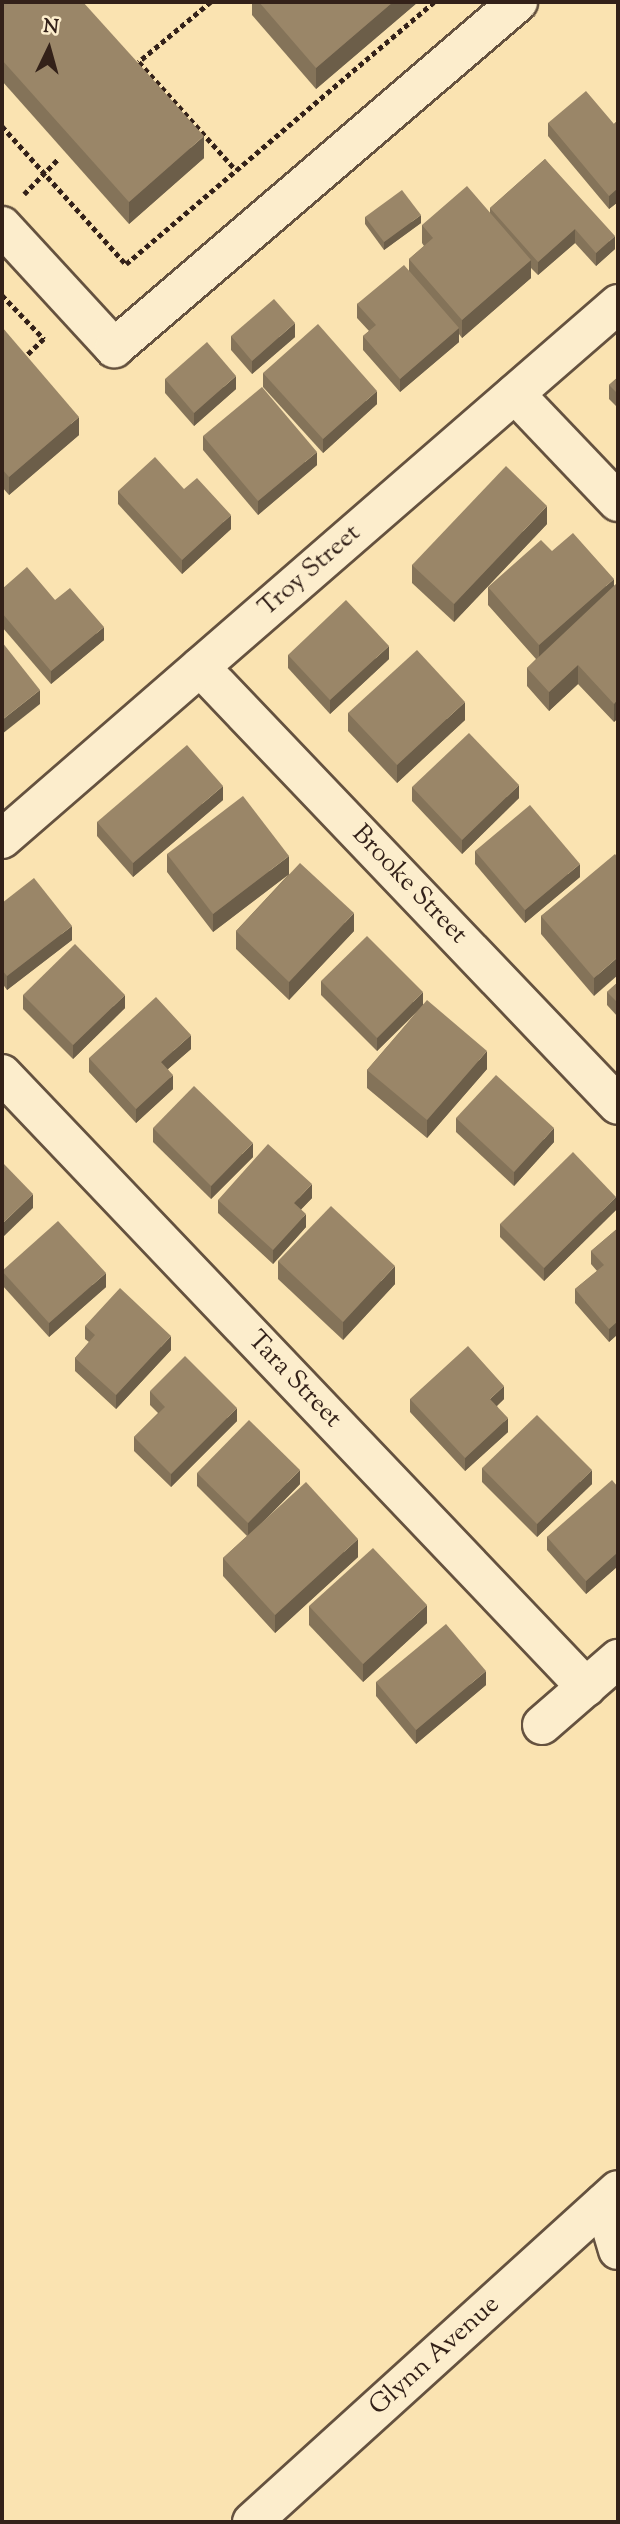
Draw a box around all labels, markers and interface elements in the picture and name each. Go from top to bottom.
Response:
text: N [42,13,60,42]
north arrow [14,14,84,84]
street label: Troy Street [253,518,367,624]
street label: Brooke Street [345,819,473,951]
street label: Tara Street [240,1325,348,1435]
street label: Glynn Avenue [363,2289,507,2423]

